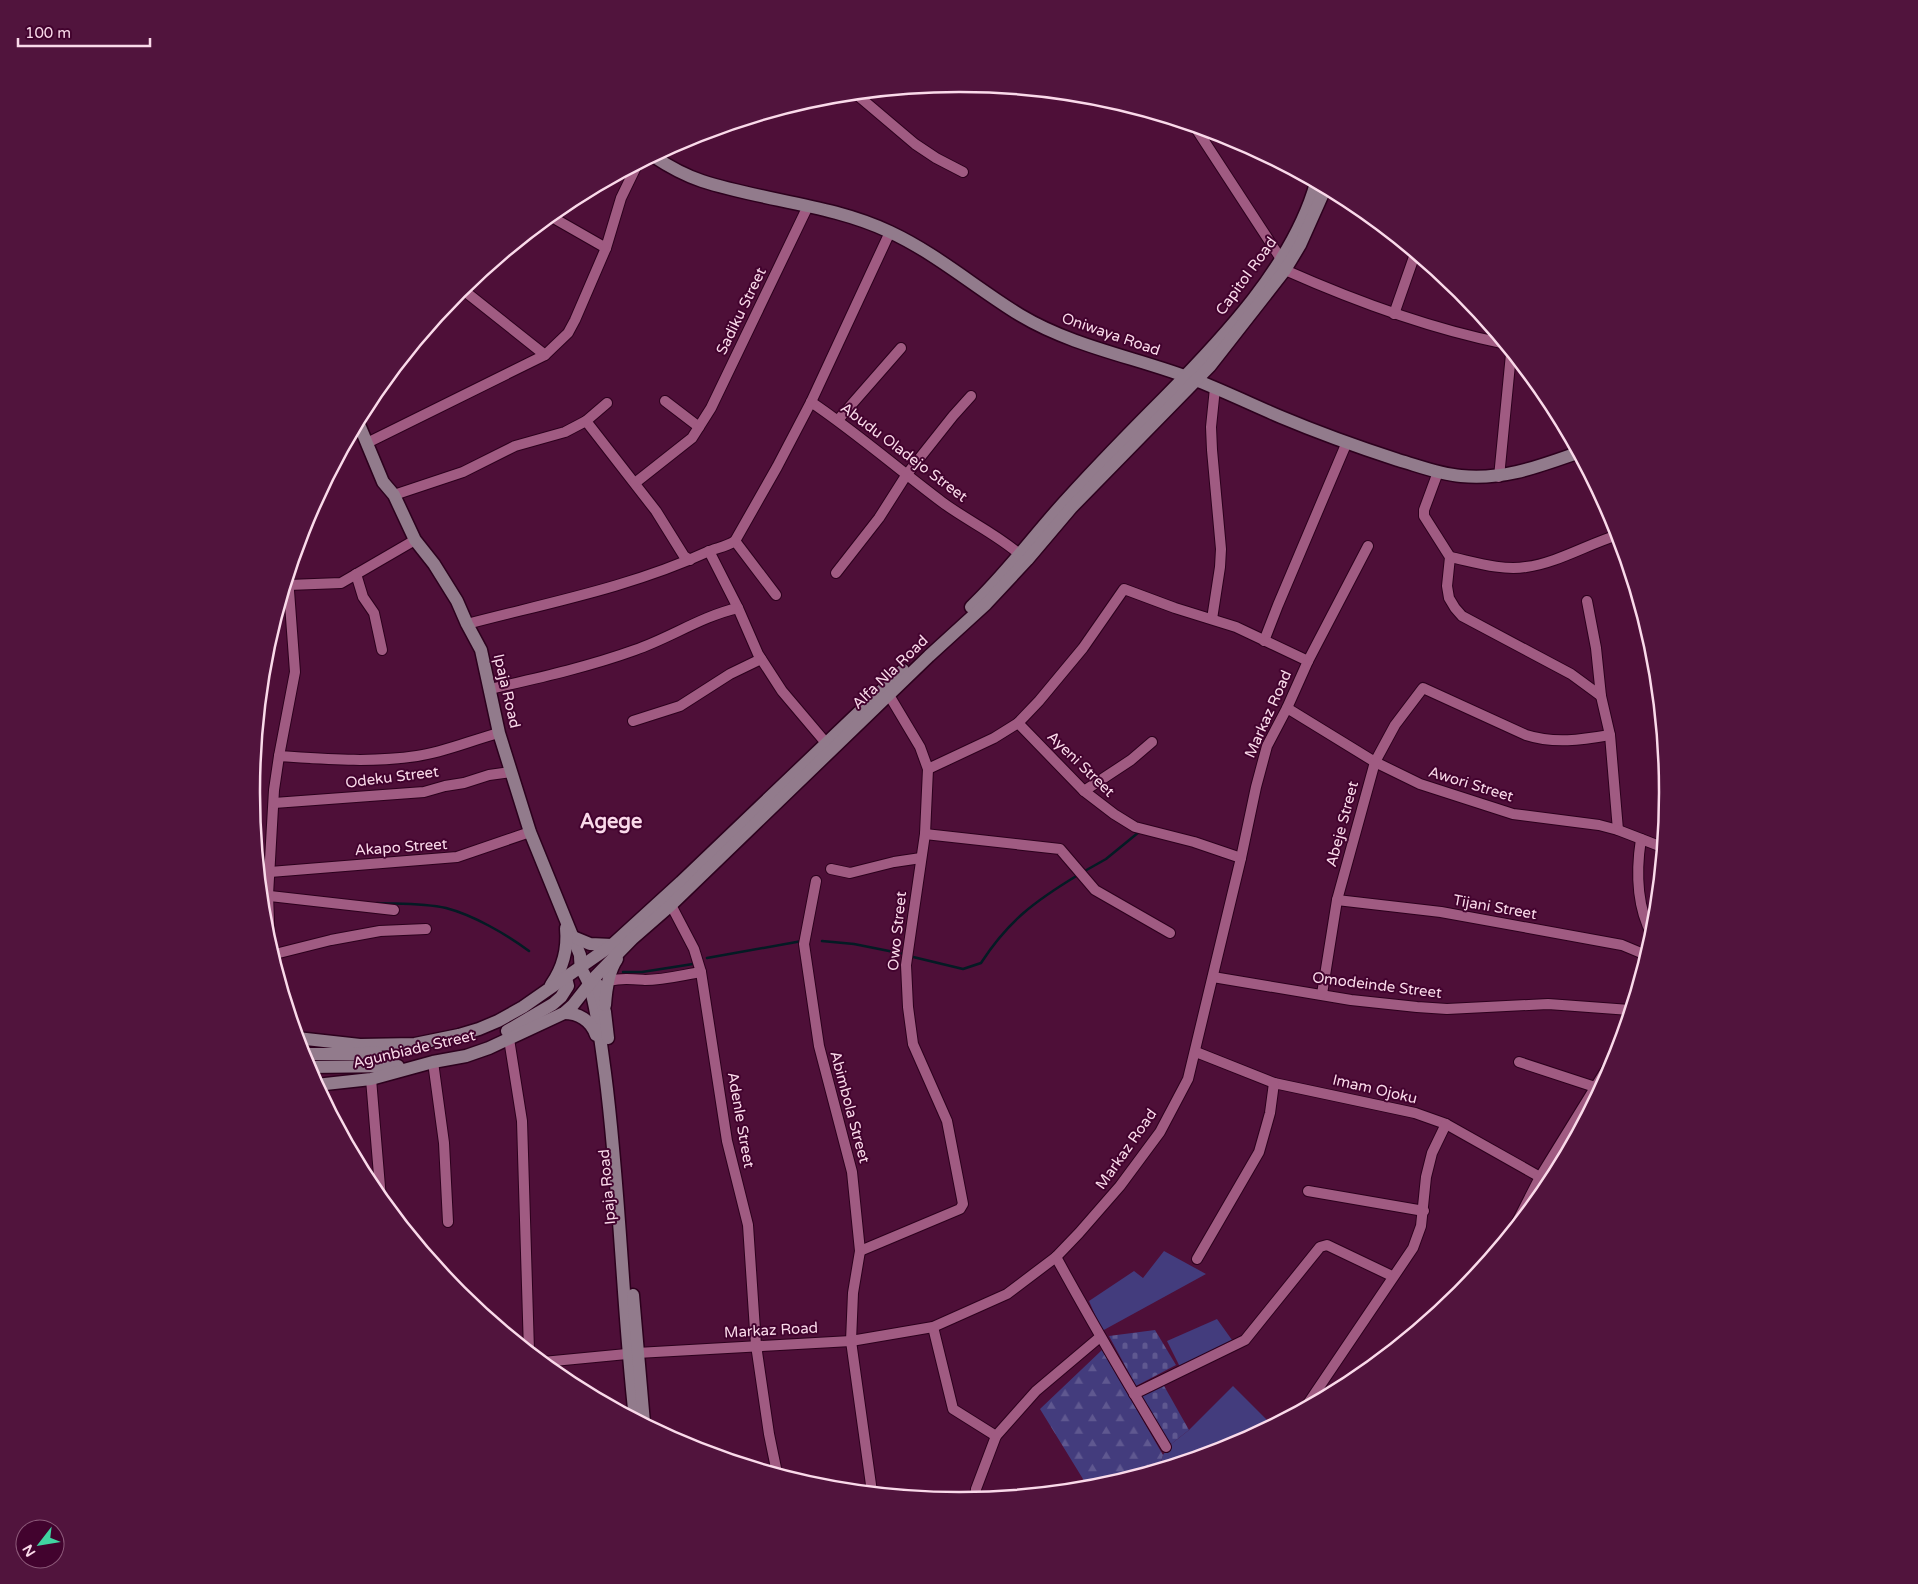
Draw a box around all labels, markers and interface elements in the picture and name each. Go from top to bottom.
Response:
scale bar [18,15,150,47]
text: 100 m [25,24,71,42]
street label: Capitol Road [1212,233,1280,319]
street label: Sadiku Street [712,264,770,358]
street label: Oniwaya Road [1059,309,1163,359]
street label: Abudu Oladejo Street [837,398,971,506]
street label: Alfa Nla Road [848,631,932,713]
street label: Ipaja Road [490,652,524,730]
street label: Markaz Road [1241,667,1295,761]
street label: Ayeni Street [1044,727,1119,801]
street label: Odeku Street [344,762,440,792]
street label: Awori Street [1426,763,1516,806]
street label: Abeje Street [1322,779,1362,869]
district label: Agege [580,810,642,834]
street label: Akapo Street [354,835,448,859]
street label: Owo Street [884,890,910,972]
street label: Tijani Street [1452,891,1538,923]
street label: Omodeinde Street [1311,968,1443,1002]
street label: Agunbiade Street [351,1026,477,1072]
street label: Abimbola Street [826,1049,874,1165]
street label: Adenle Street [724,1071,758,1170]
street label: Imam Ojoku [1331,1071,1419,1107]
street label: Markaz Road [1092,1105,1160,1193]
street label: Ipaja Road [595,1148,619,1226]
street label: Markaz Road [723,1319,819,1341]
north arrow [15,1519,65,1569]
text: N [19,1541,39,1560]

